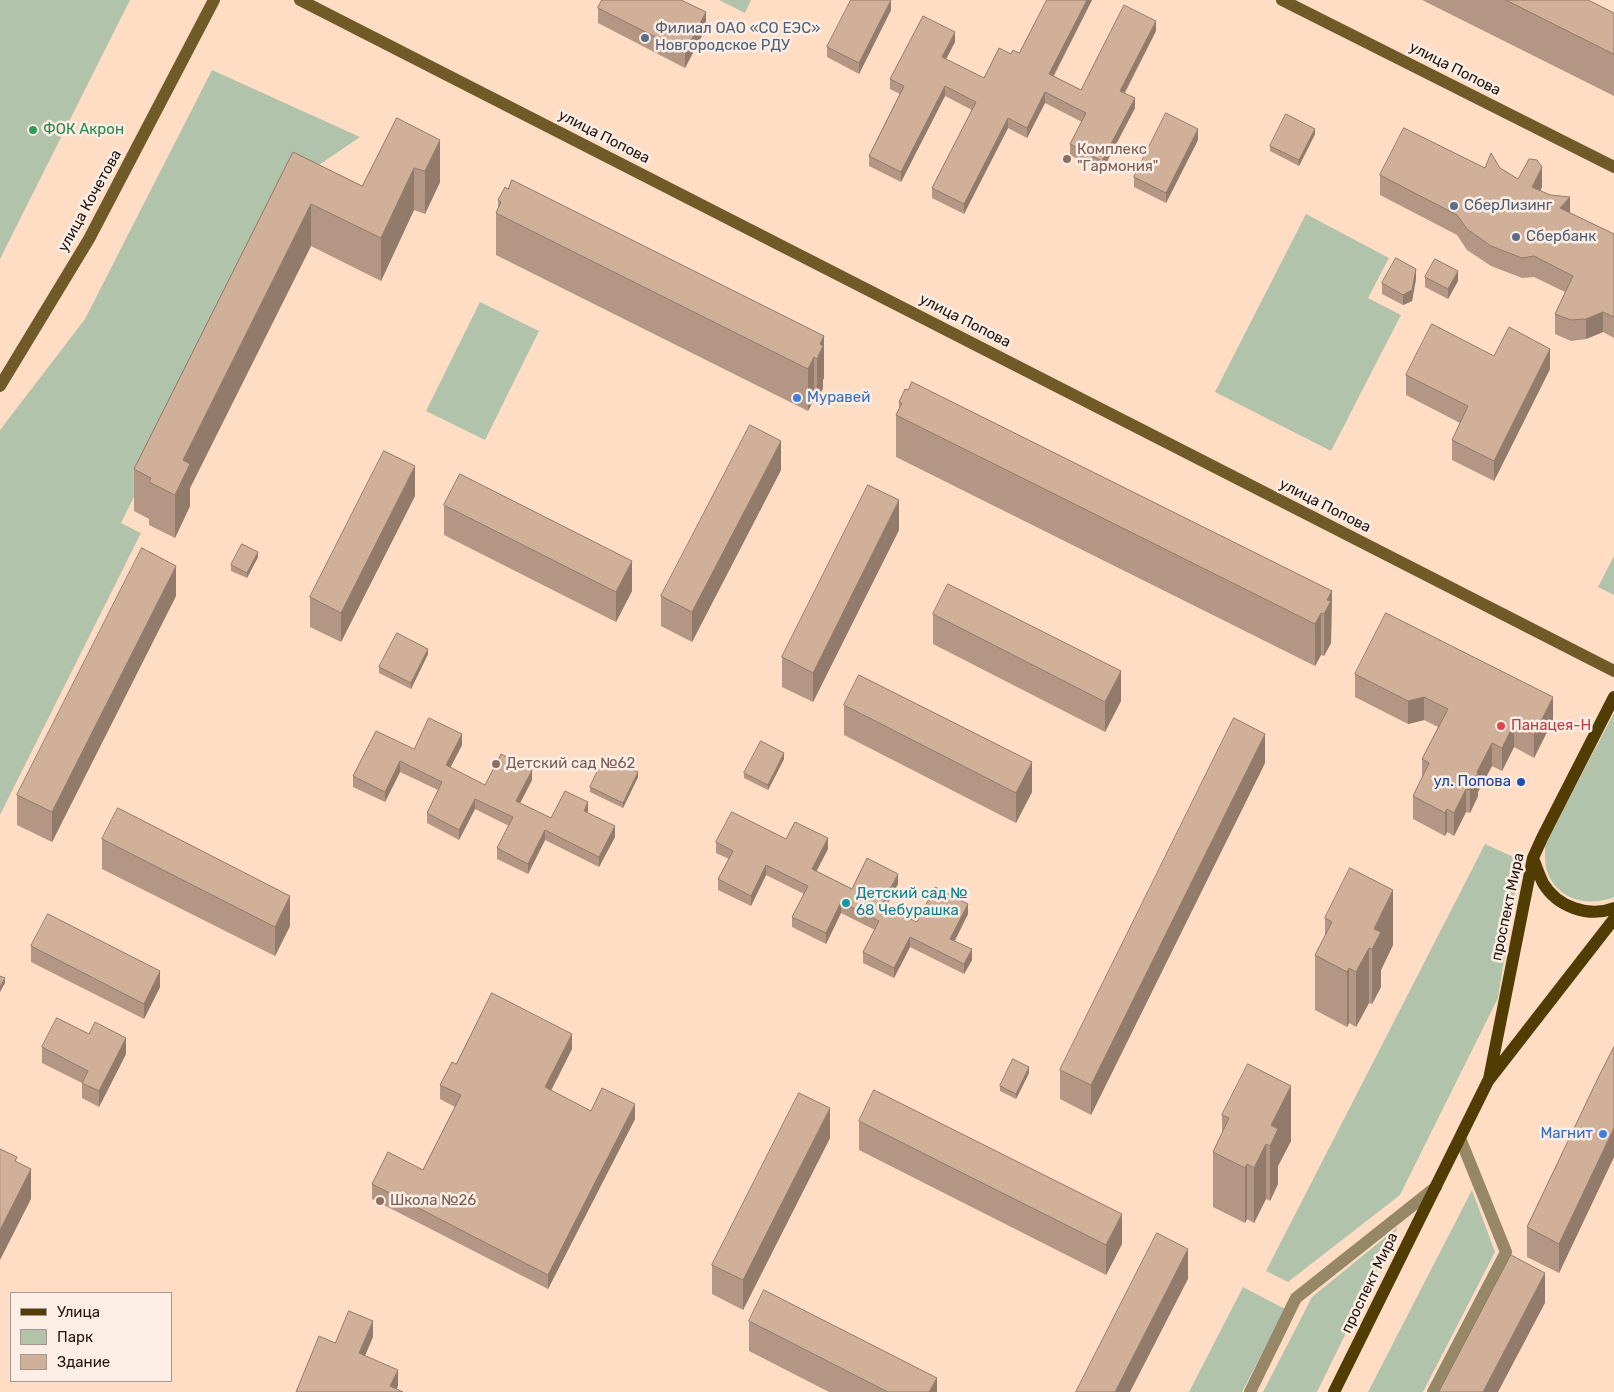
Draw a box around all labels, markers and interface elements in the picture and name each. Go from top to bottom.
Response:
place label: Филиал ОАО «СО ЕЭС» Новгородское РДУ [655,20,820,55]
marker: Филиал ОАО «СО ЕЭС» Новгородское РДУ [639,32,651,44]
street label: улица Попова [1406,38,1504,100]
street label: улица Попова [555,106,653,168]
place label: ФОК Акрон [43,121,124,139]
marker: ФОК Акрон [27,124,39,136]
place label: Комплекс "Гармония" [1077,141,1158,176]
street label: улица Кочетова [54,147,126,255]
marker: Комплекс "Гармония" [1061,153,1073,165]
place label: СберЛизинг [1464,197,1552,215]
marker: СберЛизинг [1448,200,1460,212]
place label: Сбербанк [1526,228,1596,246]
marker: Сбербанк [1510,231,1522,243]
street label: улица Попова [916,290,1014,352]
place label: Муравей [807,389,870,407]
marker: Муравей [791,392,803,404]
street label: улица Попова [1276,475,1374,537]
place label: Панацея-Н [1511,717,1591,735]
marker: Панацея-Н [1495,720,1507,732]
place label: Детский сад №62 [506,755,635,773]
marker: Детский сад №62 [490,758,502,770]
place label: ул. Попова [1434,773,1511,791]
marker: ул. Попова [1515,776,1527,788]
street label: проспект Мира [1488,852,1528,962]
place label: Детский сад № 68 Чебурашка [856,885,968,920]
marker: Детский сад № 68 Чебурашка [840,897,852,909]
place label: Магнит [1540,1125,1593,1143]
marker: Магнит [1597,1128,1609,1140]
place label: Школа №26 [390,1192,476,1210]
marker: Школа №26 [374,1195,386,1207]
street label: проспект Мира [1338,1230,1402,1336]
legend [10,1292,172,1382]
text: Улица [57,1303,100,1321]
text: Парк [57,1328,93,1346]
text: Здание [57,1353,110,1371]

